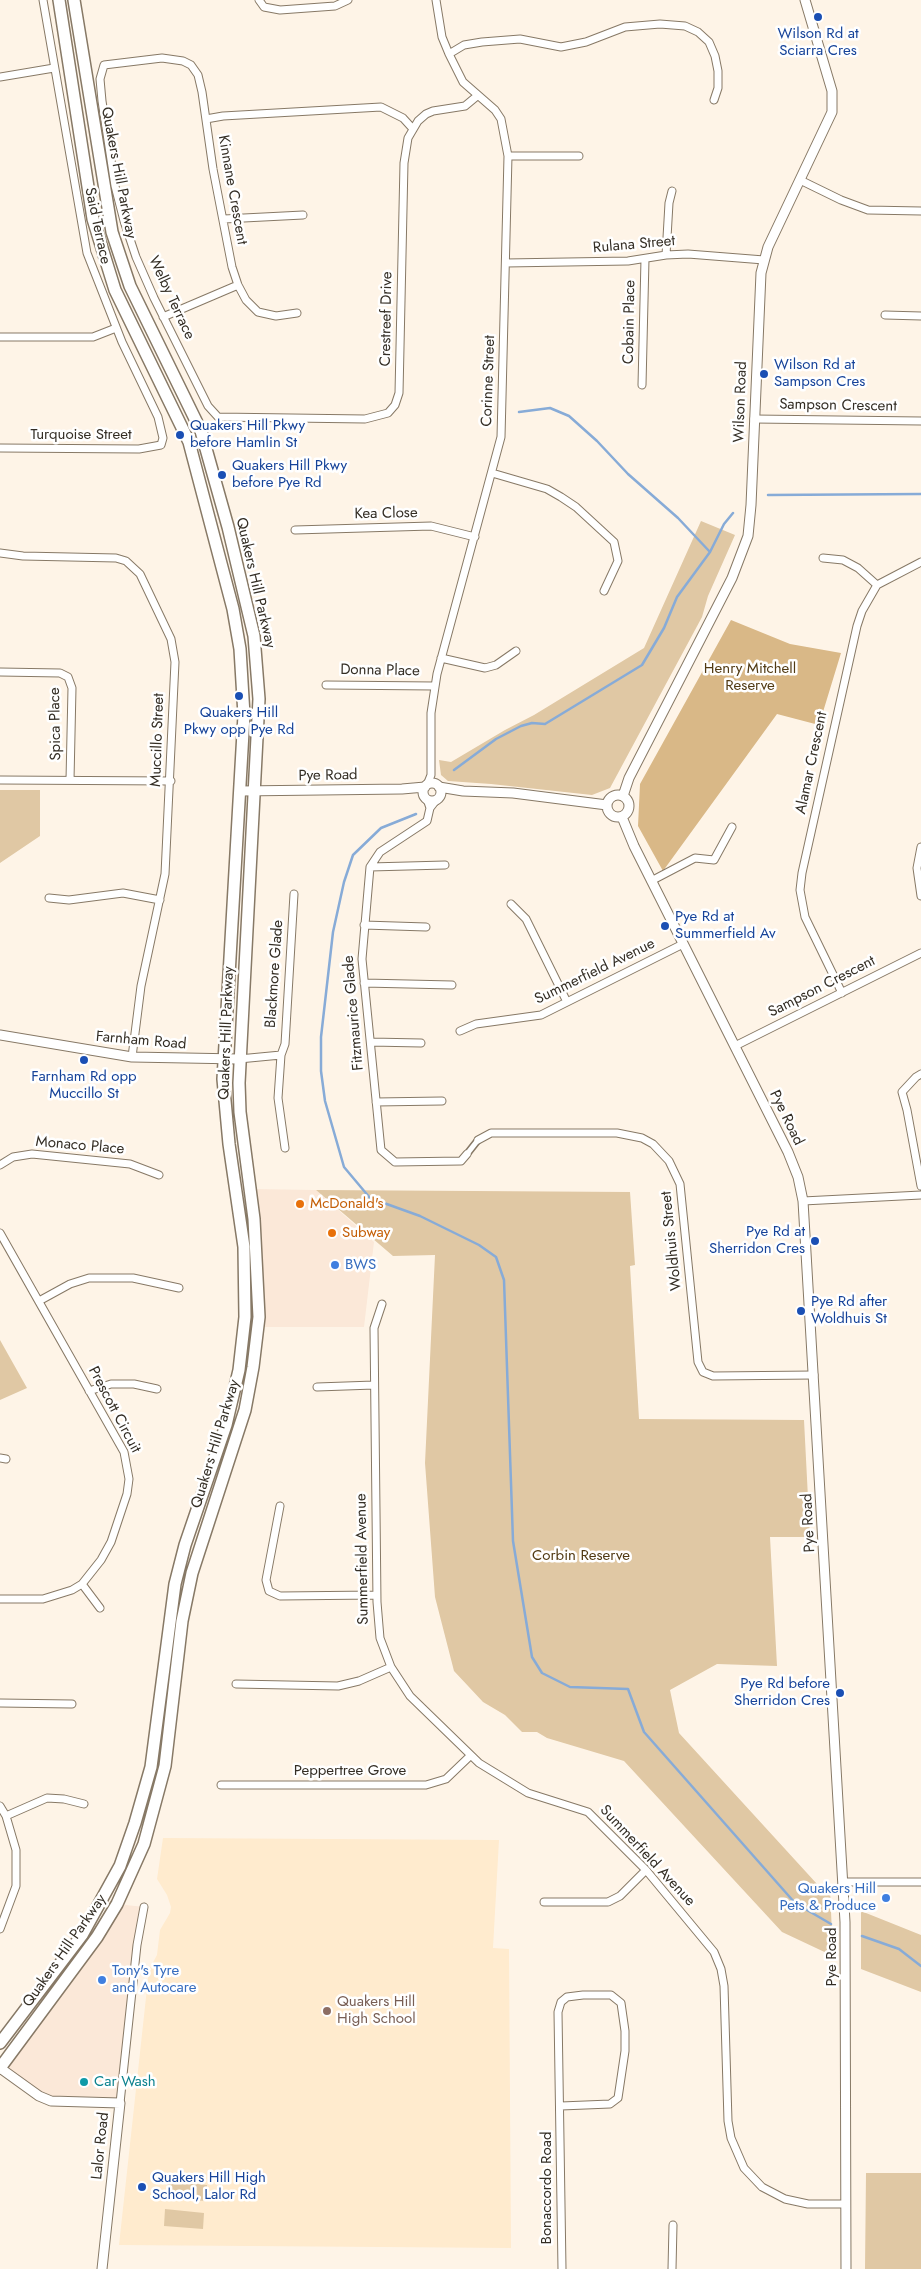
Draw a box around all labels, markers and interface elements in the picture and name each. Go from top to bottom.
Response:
marker: Wilson Rd at Sciarra Cres [812,11,824,23]
place label: Wilson Rd at Sciarra Cres [777,25,859,60]
street label: Quakers Hill Parkway [96,106,140,240]
street label: Kinnane Crescent [214,134,250,246]
street label: Said Terrace [80,186,114,266]
street label: Rulana Street [592,232,676,258]
street label: Welby Terrace [144,253,198,343]
street label: Crestreef Drive [377,271,397,367]
street label: Cobain Place [620,280,640,364]
street label: Corinne Street [478,335,500,427]
place label: Wilson Rd at Sampson Cres [774,356,865,391]
street label: Wilson Road [731,361,751,443]
marker: Wilson Rd at Sampson Cres [758,368,770,380]
street label: Sampson Crescent [779,396,897,416]
place label: Quakers Hill Pkwy before Hamlin St [190,417,305,452]
street label: Turquoise Street [30,426,132,444]
marker: Quakers Hill Pkwy before Hamlin St [174,429,186,441]
place label: Quakers Hill Pkwy before Pye Rd [232,457,347,492]
marker: Quakers Hill Pkwy before Pye Rd [216,469,228,481]
street label: Kea Close [354,504,418,524]
street label: Quakers Hill Parkway [231,516,279,650]
park label: Henry Mitchell Reserve [704,660,796,695]
street label: Donna Place [340,661,420,681]
street label: Spica Place [46,687,66,761]
marker: Quakers Hill Pkwy opp Pye Rd [233,690,245,702]
street label: Muccillo Street [147,693,169,787]
place label: Quakers Hill Pkwy opp Pye Rd [184,704,294,739]
street label: Alamar Crescent [792,710,832,816]
street label: Pye Road [298,766,358,786]
place label: Pye Rd at Summerfield Av [675,908,776,943]
street label: Blackmore Glade [262,919,288,1029]
marker: Pye Rd at Summerfield Av [659,920,671,932]
street label: Summerfield Avenue [532,935,658,1009]
street label: Sampson Crescent [766,952,878,1022]
street label: Fitzmaurice Glade [340,955,368,1071]
street label: Quakers Hill Parkway [216,966,238,1100]
street label: Farnham Road [95,1028,187,1054]
marker: Farnham Rd opp Muccillo St [78,1054,90,1066]
place label: Farnham Rd opp Muccillo St [31,1068,137,1103]
street label: Pye Road [765,1087,807,1149]
street label: Monaco Place [35,1133,125,1159]
street label: Woldhuis Street [658,1190,686,1292]
place label: McDonald's [310,1195,384,1213]
marker: McDonald's [294,1198,306,1210]
place label: Pye Rd at Sherridon Cres [709,1223,805,1258]
place label: Subway [342,1224,390,1242]
marker: Subway [326,1227,338,1239]
marker: Pye Rd at Sherridon Cres [809,1235,821,1247]
place label: BWS [345,1256,376,1274]
marker: BWS [329,1259,341,1271]
place label: Pye Rd after Woldhuis St [811,1293,887,1328]
marker: Pye Rd after Woldhuis St [795,1305,807,1317]
street label: Prescott Circuit [84,1364,144,1456]
street label: Quakers Hill Parkway [188,1377,244,1511]
street label: Summerfield Avenue [353,1493,373,1625]
street label: Pye Road [798,1493,820,1553]
park label: Corbin Reserve [532,1547,630,1565]
place label: Pye Rd before Sherridon Cres [734,1675,830,1710]
marker: Pye Rd before Sherridon Cres [834,1687,846,1699]
street label: Peppertree Grove [294,1762,406,1780]
street label: Summerfield Avenue [596,1802,698,1910]
place label: Quakers Hill Pets & Produce [779,1880,876,1915]
street label: Quakers Hill Parkway [19,1891,111,2011]
marker: Quakers Hill Pets & Produce [880,1892,892,1904]
street label: Pye Road [823,1927,841,1987]
place label: Tony's Tyre and Autocare [112,1962,196,1997]
marker: Tony's Tyre and Autocare [96,1974,108,1986]
place label: Quakers Hill High School [337,1993,416,2028]
marker: Quakers Hill High School [321,2005,333,2017]
place label: Car Wash [94,2073,156,2091]
marker: Car Wash [78,2076,90,2088]
street label: Lalor Road [89,2111,113,2181]
street label: Bonaccordo Road [538,2132,556,2244]
place label: Quakers Hill High School, Lalor Rd [152,2169,266,2204]
marker: Quakers Hill High School, Lalor Rd [136,2181,148,2193]

